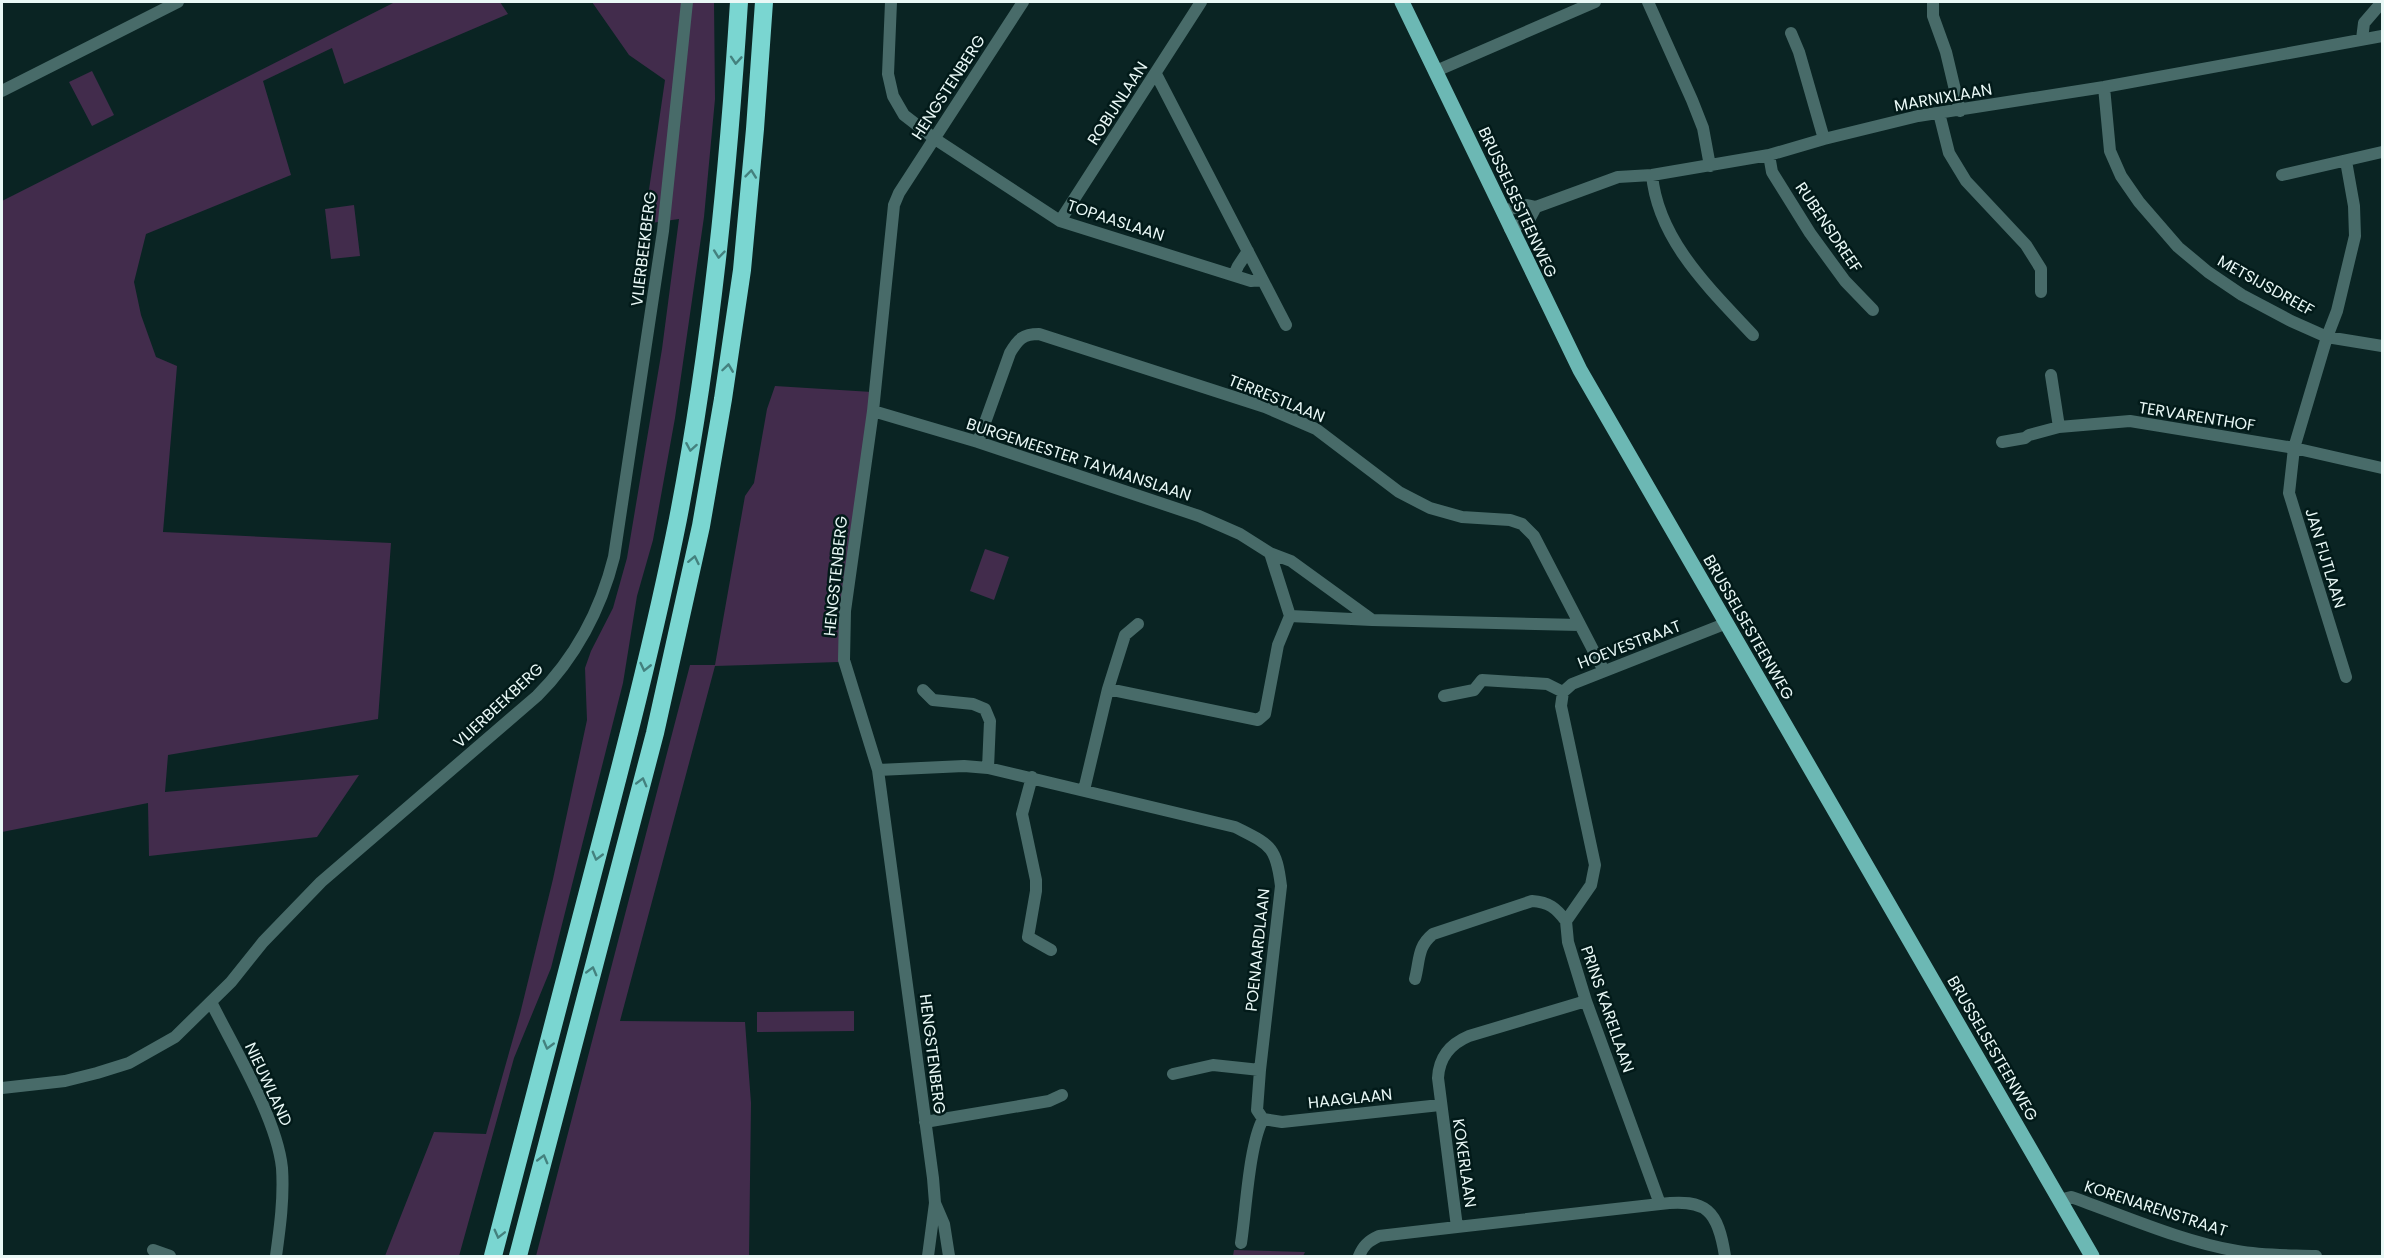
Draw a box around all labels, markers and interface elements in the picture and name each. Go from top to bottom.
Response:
street label: HENGSTENBERG [906,30,991,144]
one-way arrow [729,55,742,64]
street label: ROBIJNLAAN [1082,57,1153,150]
street label: MARNIXLAAN [1892,78,1994,117]
street label: BRUSSELSESTEENWEG [1473,123,1563,281]
one-way arrow [744,170,757,179]
street label: RUBENSDREEF [1790,177,1867,277]
street label: VLIERBEEKBERG [625,190,662,308]
street label: TOPAASLAAN [1064,194,1168,247]
street label: METSIJSDREEF [2213,249,2318,322]
one-way arrow [713,250,726,259]
one-way arrow [721,363,733,373]
street label: TERRESTLAAN [1225,369,1329,428]
street label: TERVARENTHOF [2137,396,2257,437]
street label: BURGEMEESTER TAYMANSLAAN [963,412,1194,507]
one-way arrow [685,442,697,452]
street label: JAN FIJTLAAN [2299,505,2352,611]
street label: HENGSTENBERG [818,515,853,637]
street label: BRUSSELSESTEENWEG [1698,551,1799,704]
one-way arrow [686,555,699,565]
street label: HOEVESTRAAT [1574,614,1684,675]
street label: VLIERBEEKBERG [448,658,548,753]
one-way arrow [639,662,652,672]
one-way arrow [634,777,647,787]
one-way arrow [592,851,605,861]
street label: POENAARDLAAN [1240,887,1275,1013]
street label: PRINS KARELLAAN [1575,943,1640,1076]
one-way arrow [585,966,598,976]
street label: BRUSSELSESTEENWEG [1942,972,2043,1125]
street label: HENGSTENBERG [914,993,951,1115]
street label: NIEUWLAND [239,1039,298,1130]
one-way arrow [543,1039,555,1050]
street label: HAAGLAAN [1307,1083,1393,1114]
street label: KOKERLAAN [1447,1117,1482,1209]
one-way arrow [536,1154,549,1164]
street label: KORENARENSTRAAT [2081,1174,2231,1243]
one-way arrow [494,1229,507,1239]

